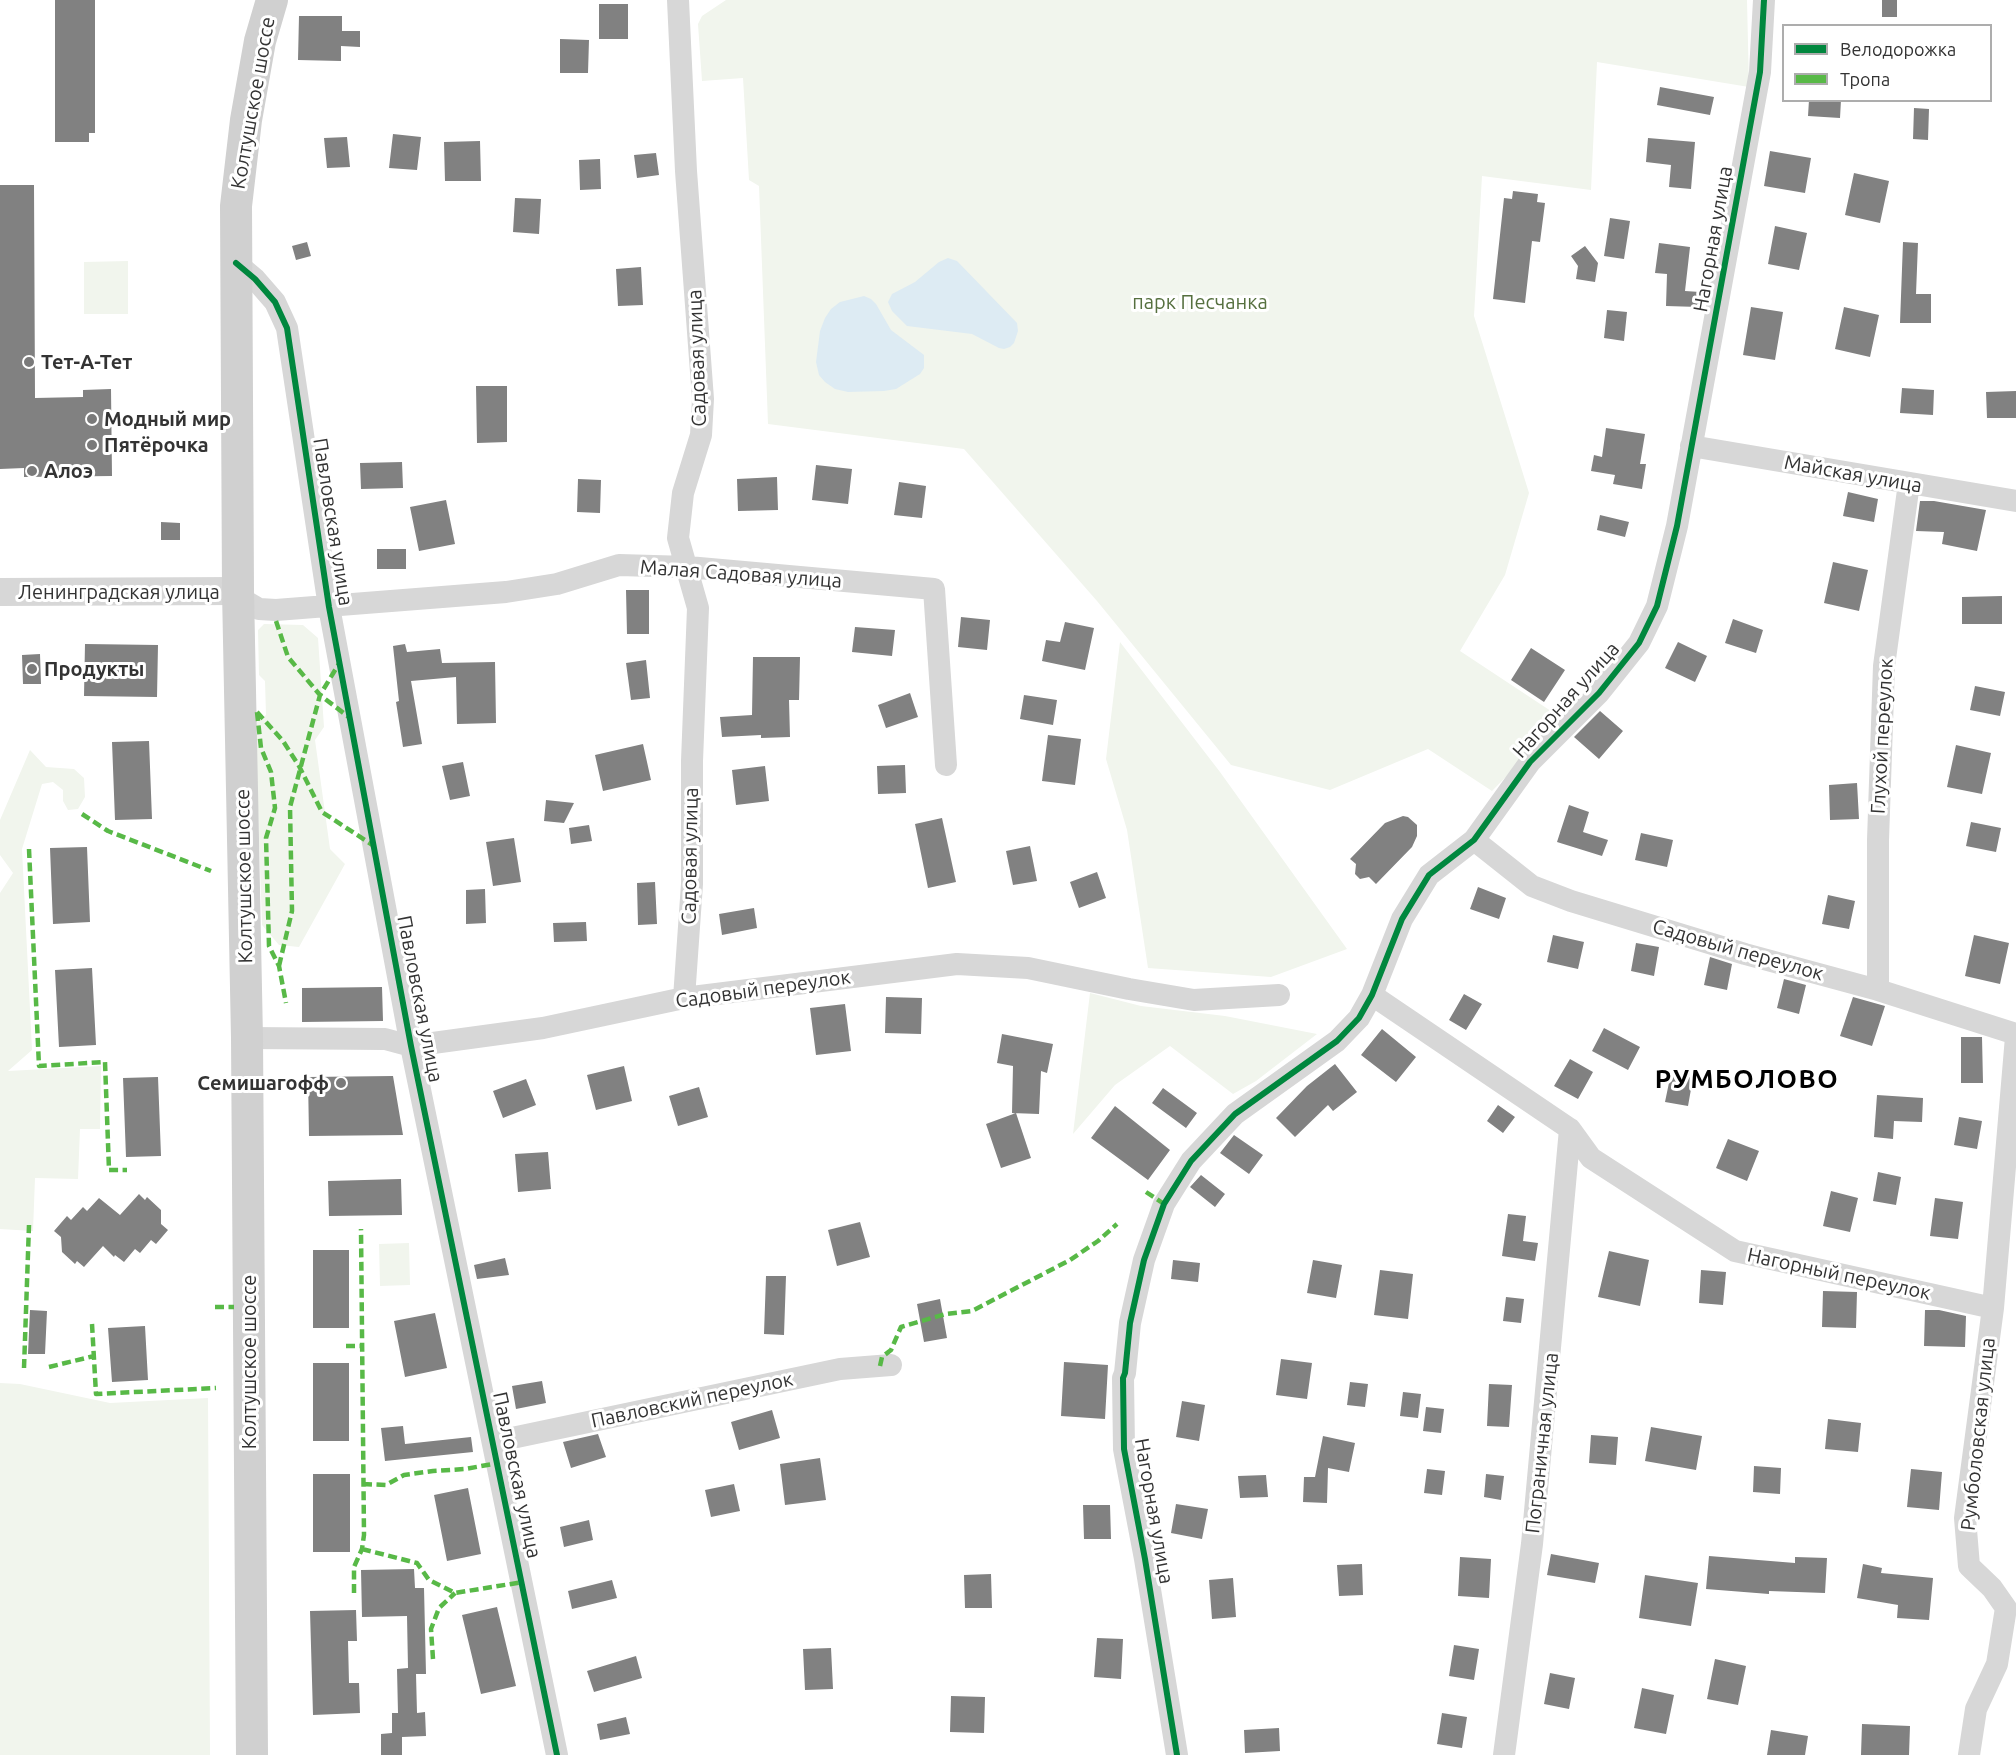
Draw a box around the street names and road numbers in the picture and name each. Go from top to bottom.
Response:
street label: Колтушское шоссе [226,15,280,191]
street label: Нагорная улица [1688,164,1738,314]
street label: Садовая улица [683,289,711,427]
street label: Павловская улица [308,436,358,608]
street label: Майская улица [1782,450,1924,498]
street label: Малая Садовая улица [639,555,843,593]
street label: Ленинградская улица [18,580,220,604]
street label: Нагорная улица [1508,637,1624,763]
street label: Глухой переулок [1866,658,1898,814]
street label: Садовая улица [677,787,703,925]
street label: Колтушское шоссе [230,789,258,963]
street label: Павловская улица [392,914,448,1084]
street label: Садовый переулок [1650,914,1826,986]
street label: Садовый переулок [674,965,852,1013]
street label: Нагорный переулок [1745,1243,1933,1305]
street label: Колтушское шоссе [237,1275,261,1449]
street label: Румболовская улица [1956,1336,2000,1532]
street label: Пограничная улица [1521,1351,1563,1535]
street label: Павловский переулок [589,1367,795,1433]
street label: Павловская улица [488,1390,546,1560]
street label: Нагорная улица [1129,1436,1179,1586]

